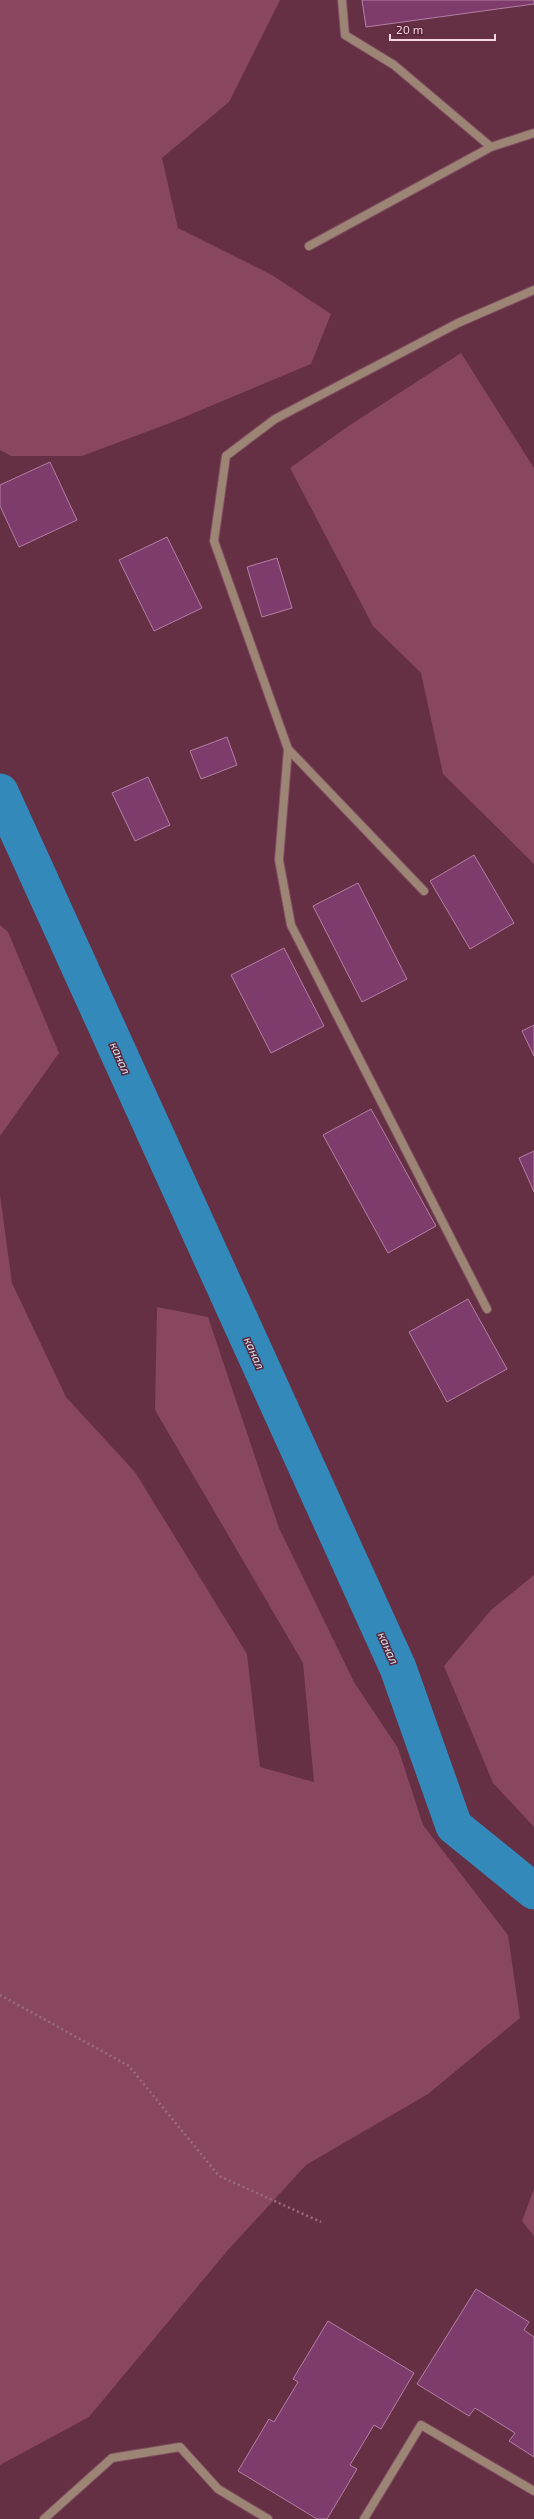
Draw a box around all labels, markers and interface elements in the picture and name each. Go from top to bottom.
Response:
scale bar [390,16,495,42]
text: 20 m [396,22,423,36]
water label: канал [108,1040,134,1077]
water label: канал [242,1335,268,1372]
water label: канал [376,1630,402,1667]

